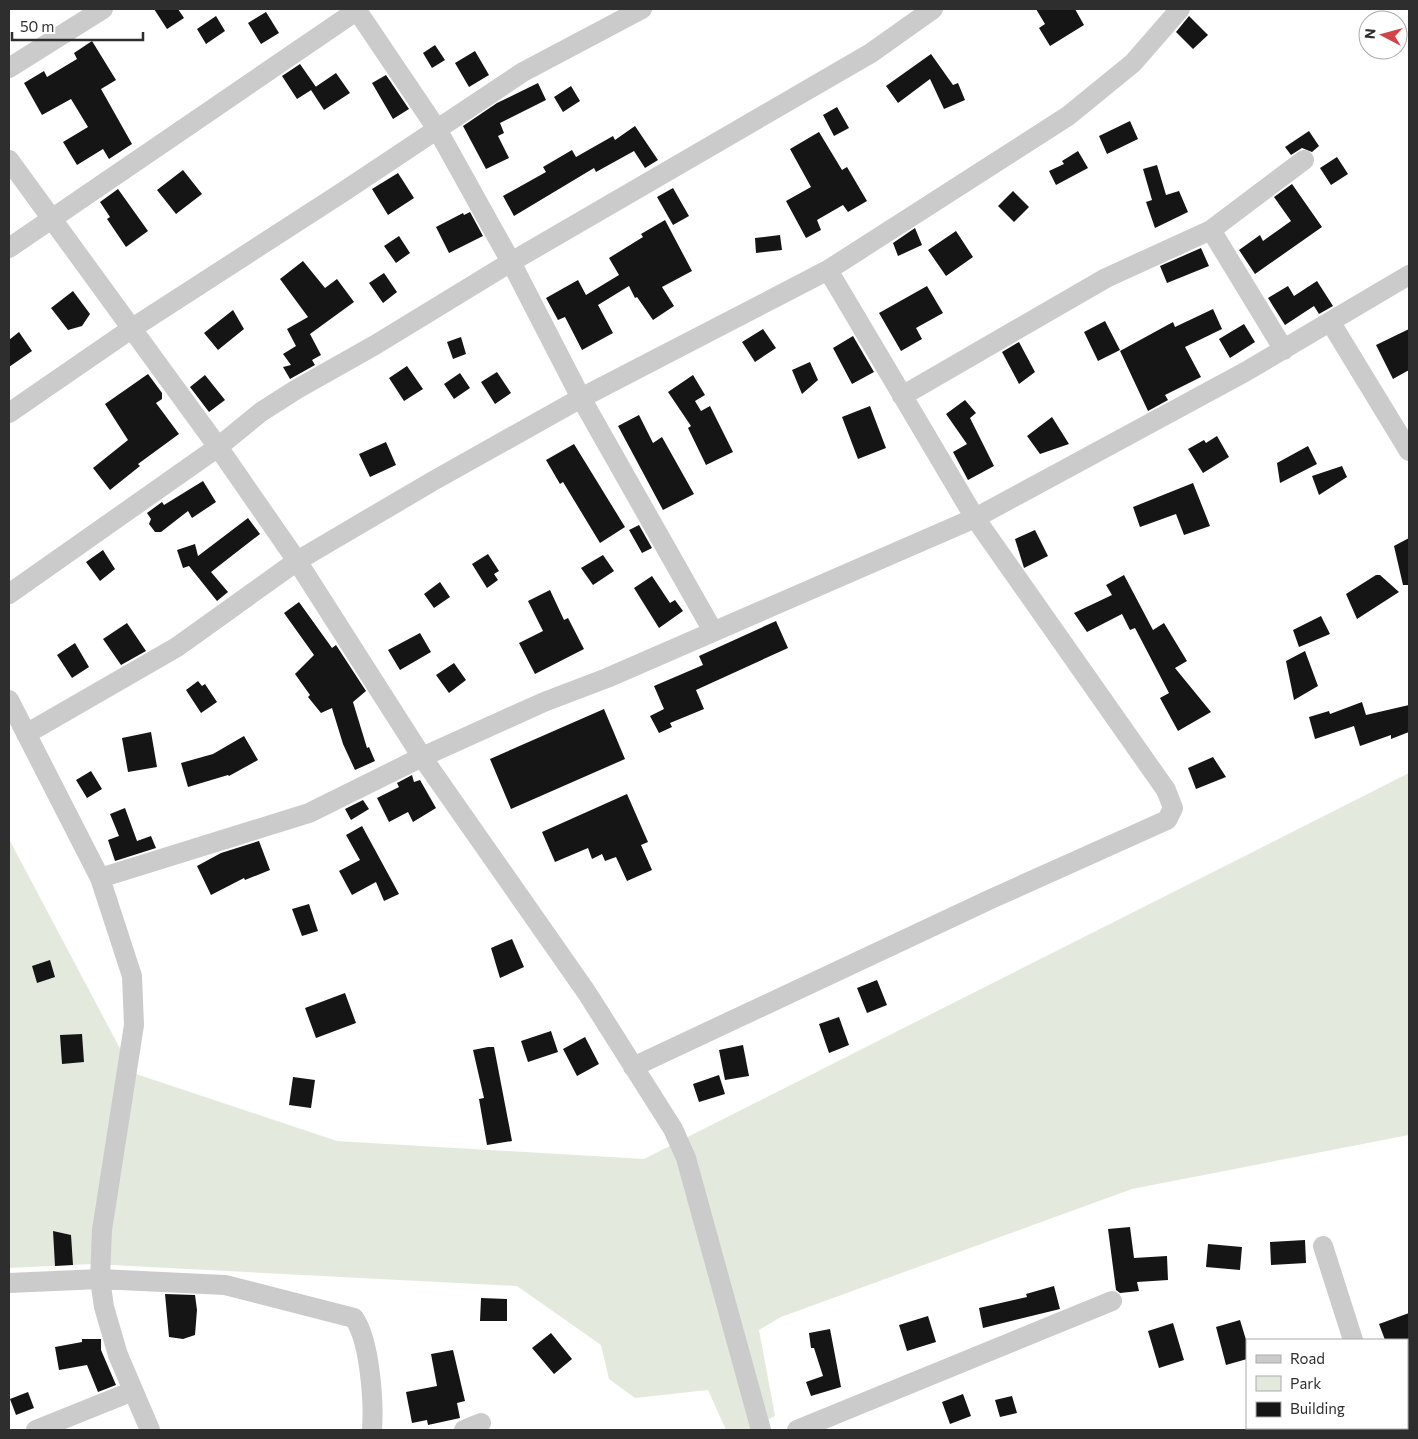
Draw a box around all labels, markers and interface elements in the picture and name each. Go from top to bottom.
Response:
scale bar [12,10,144,42]
north arrow [1358,10,1408,60]
text: 50 m [20,17,54,35]
text: N [1361,27,1379,40]
legend [1246,1339,1408,1429]
text: Road [1290,1349,1325,1367]
text: Park [1290,1374,1321,1392]
text: Building [1290,1399,1345,1417]

